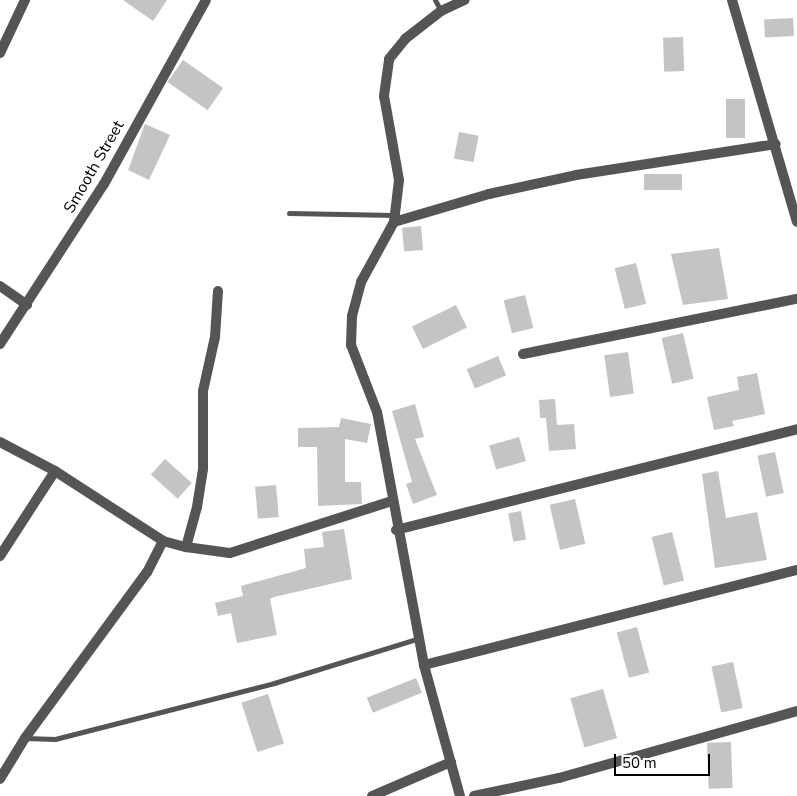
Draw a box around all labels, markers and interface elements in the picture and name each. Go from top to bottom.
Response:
street label: Smooth Street [60,117,128,217]
scale bar [617,744,713,776]
text: 50 m [622,753,657,773]

